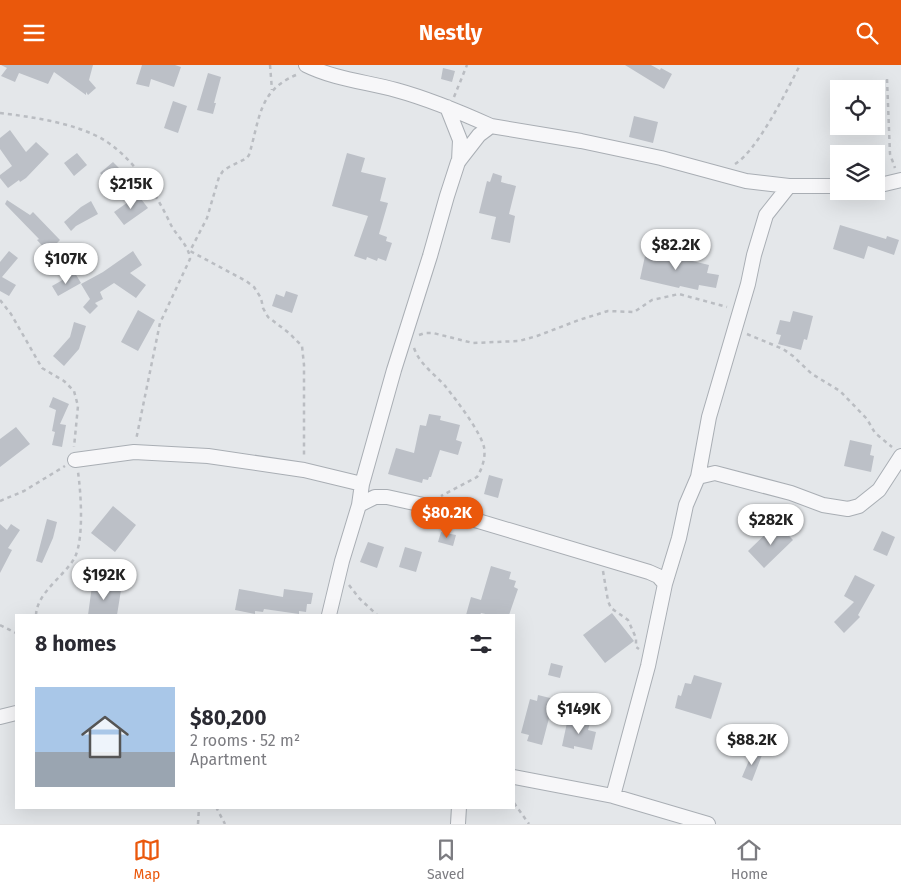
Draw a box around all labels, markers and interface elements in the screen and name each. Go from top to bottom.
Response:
icon: menu [20,19,48,47]
text: Nestly [419,19,482,46]
icon: search [853,19,881,47]
map controls [830,80,885,200]
button: locate [830,80,885,135]
button: layers [830,145,885,200]
pin: $215K [96,167,166,210]
text: $215K [110,174,152,193]
pin: $82.2K [635,229,717,271]
text: $82.2K [652,235,700,254]
pin: $107K [31,243,101,285]
text: $107K [45,249,87,268]
pin: $80.2K [406,497,488,539]
text: $80.2K [422,503,472,522]
pin: $282K [736,503,806,546]
text: $282K [749,510,793,529]
pin: $192K [69,559,139,601]
text: $192K [83,565,125,584]
icon: filters [467,630,495,658]
text: 8 homes [35,631,116,657]
pin: $149K [544,693,614,735]
text: $149K [557,699,601,718]
text: $80,200 [190,705,266,731]
icon: home [75,707,135,767]
pin: $88.2K [711,723,793,766]
text: $88.2K [727,730,777,749]
text: 2 rooms · 52 m² [190,731,300,750]
text: Apartment [190,750,267,769]
tab: Map [133,836,161,883]
tab: Saved [427,836,465,883]
tab: Home [731,836,768,883]

